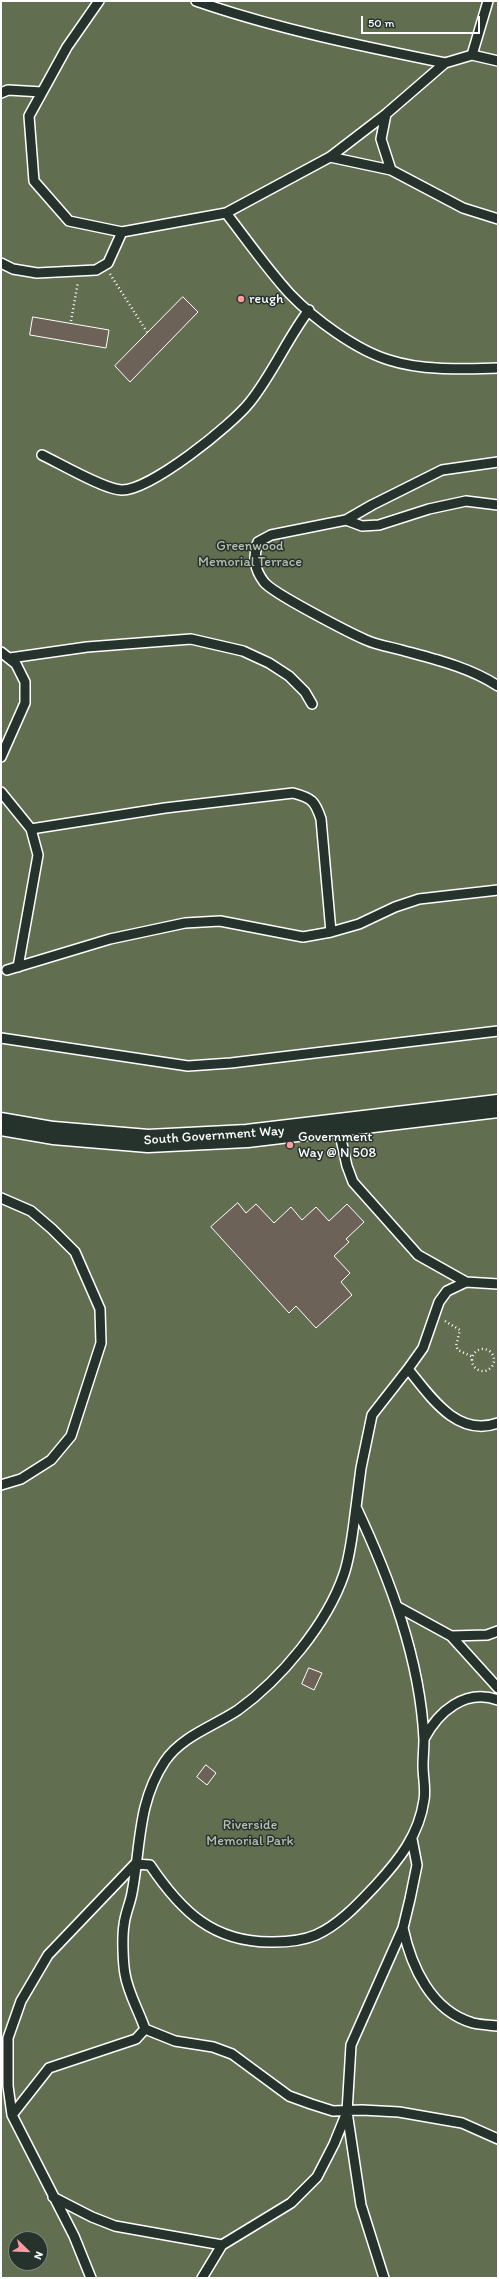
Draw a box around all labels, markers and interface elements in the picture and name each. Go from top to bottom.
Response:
scale bar [363,8,482,34]
text: 50 m [368,16,394,30]
place label: reugh [249,291,283,307]
marker: reugh [236,294,246,304]
park label: Greenwood Memorial Terrace [198,538,302,570]
street label: South Government Way [143,1123,285,1149]
place label: Government Way @ N 508 [298,1129,376,1162]
marker: Government Way @ N 508 [285,1140,295,1150]
park label: Riverside Memorial Park [206,1817,294,1850]
north arrow [8,2231,48,2271]
text: N [31,2250,46,2261]

